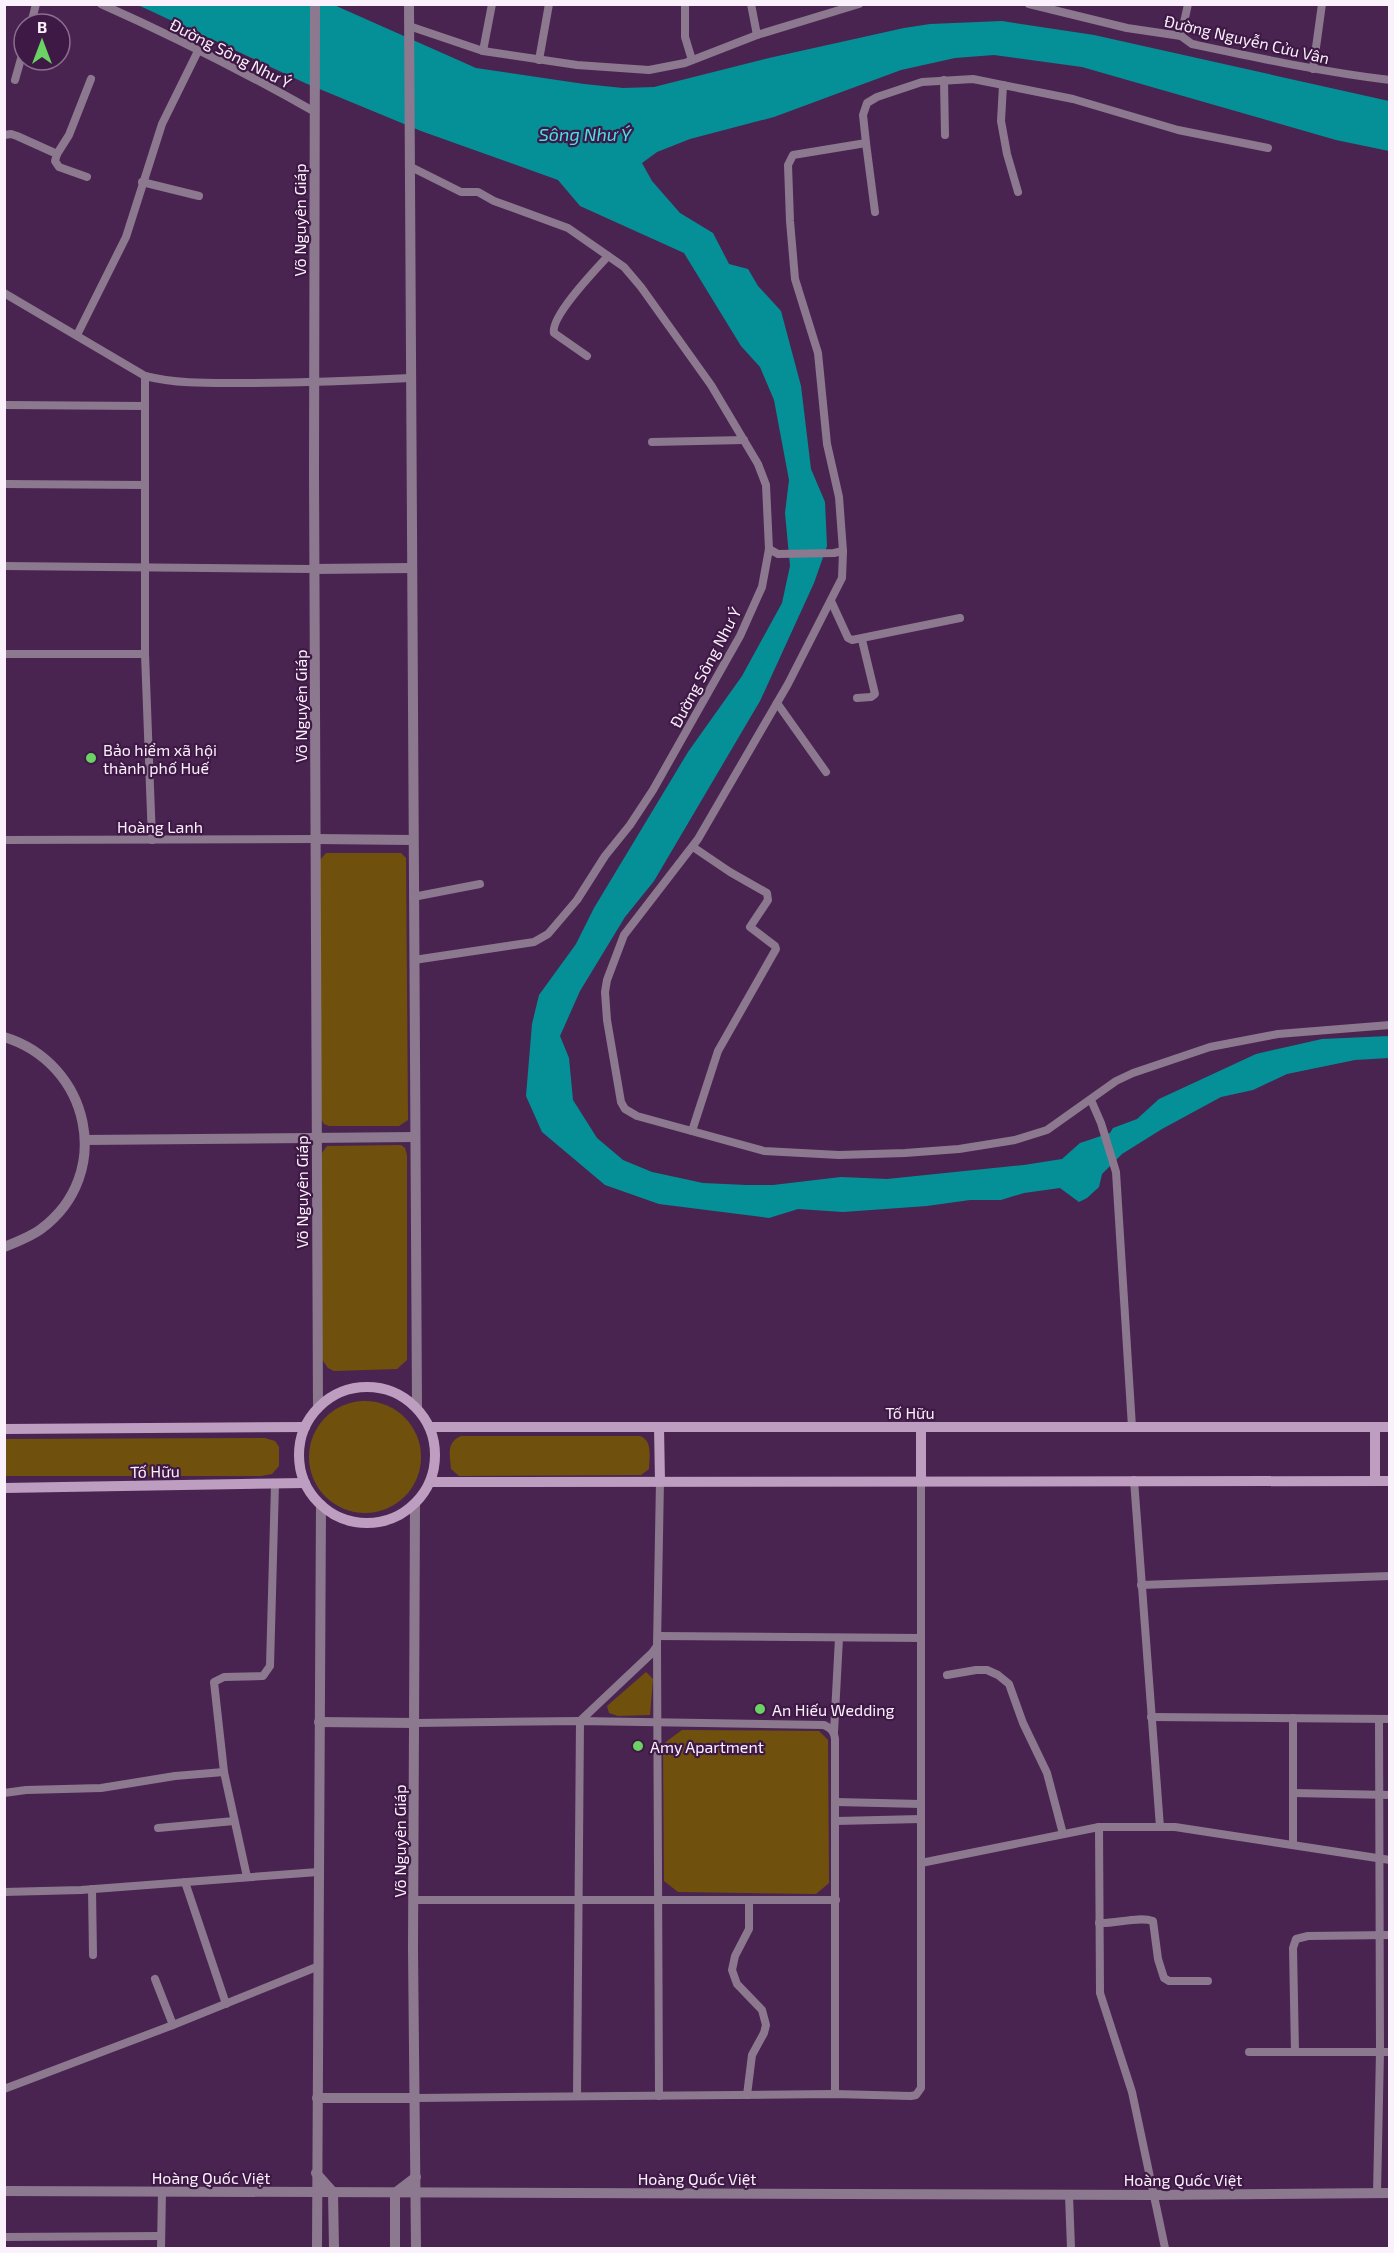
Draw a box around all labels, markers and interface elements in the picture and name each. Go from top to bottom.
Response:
street label: Đường Nguyễn Cửu Vân [1163,11,1331,67]
north arrow [12,12,72,72]
street label: Đường Sông Như Ý [167,14,295,92]
text: B [37,17,47,36]
water label: Sông Như Ý [539,123,632,145]
street label: Võ Nguyên Giáp [290,163,309,277]
street label: Đường Sông Như Ý [665,604,745,730]
street label: Võ Nguyên Giáp [291,649,310,763]
place label: Bảo hiểm xã hội thành phố Huế [103,740,217,777]
marker: Bảo hiểm xã hội thành phố Huế [84,751,98,765]
street label: Hoàng Lanh [117,817,203,836]
street label: Võ Nguyên Giáp [292,1135,311,1249]
street label: Tố Hữu [885,1403,935,1422]
street label: Tố Hữu [130,1461,180,1481]
place label: An Hiếu Wedding [772,1700,895,1719]
marker: An Hiếu Wedding [753,1702,767,1716]
place label: Amy Apartment [650,1737,764,1756]
marker: Amy Apartment [631,1739,645,1753]
street label: Võ Nguyên Giáp [390,1784,409,1898]
street label: Hoàng Quốc Việt [152,2168,270,2188]
street label: Hoàng Quốc Việt [638,2169,756,2189]
street label: Hoàng Quốc Việt [1124,2170,1242,2190]

